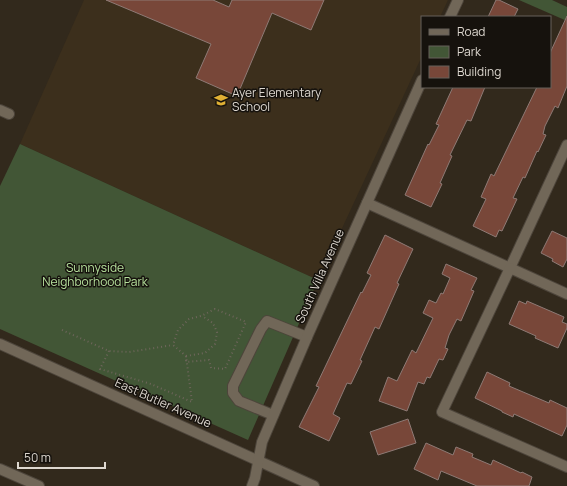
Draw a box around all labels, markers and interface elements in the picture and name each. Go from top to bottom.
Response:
legend [421,16,551,88]
text: Road [457,23,485,40]
text: Park [457,43,482,60]
text: Building [457,63,501,80]
place label: Ayer Elementary School [232,84,322,115]
school or university icon: Ayer Elementary School [213,92,229,108]
street label: South Villa Avenue [291,226,348,326]
park label: Sunnyside Neighborhood Park [42,259,149,290]
street label: East Butler Avenue [112,374,214,431]
scale bar [18,444,105,470]
text: 50 m [24,449,51,466]

